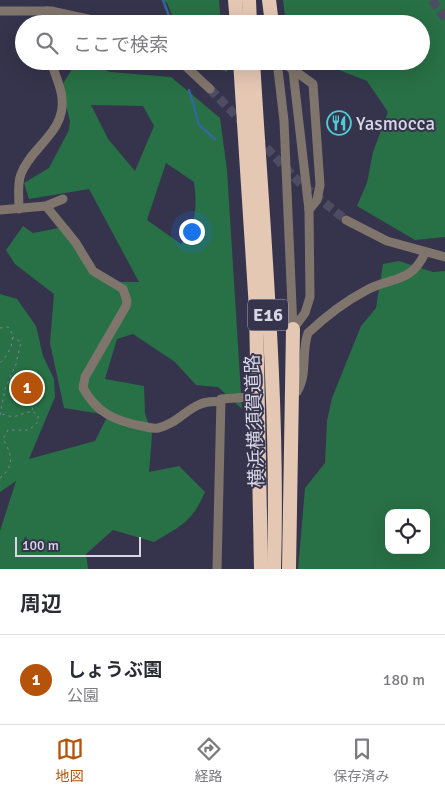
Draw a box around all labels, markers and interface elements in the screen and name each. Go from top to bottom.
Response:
search box [15,15,430,70]
icon: search [33,29,61,57]
text: ここで検索 [73,33,168,57]
restaurant icon: Yasmocca [326,110,352,136]
place label: Yasmocca [356,112,435,136]
your location [179,219,205,245]
road number: E16 [248,300,288,330]
street label: 横浜横須賀道路 [241,354,269,488]
pin: 1 [11,369,43,407]
map controls [385,509,430,554]
button: locate [385,509,430,554]
scale bar [15,534,141,557]
text: 100 m [22,537,59,554]
text: 周辺 [20,591,62,617]
text: しょうぶ園 [67,658,162,682]
text: 1 [32,670,40,690]
text: 180 m [383,670,425,690]
text: 公園 [67,686,99,706]
tab: 地図 [56,735,84,785]
tab: 経路 [195,735,223,785]
tab: 保存済み [334,735,390,785]

